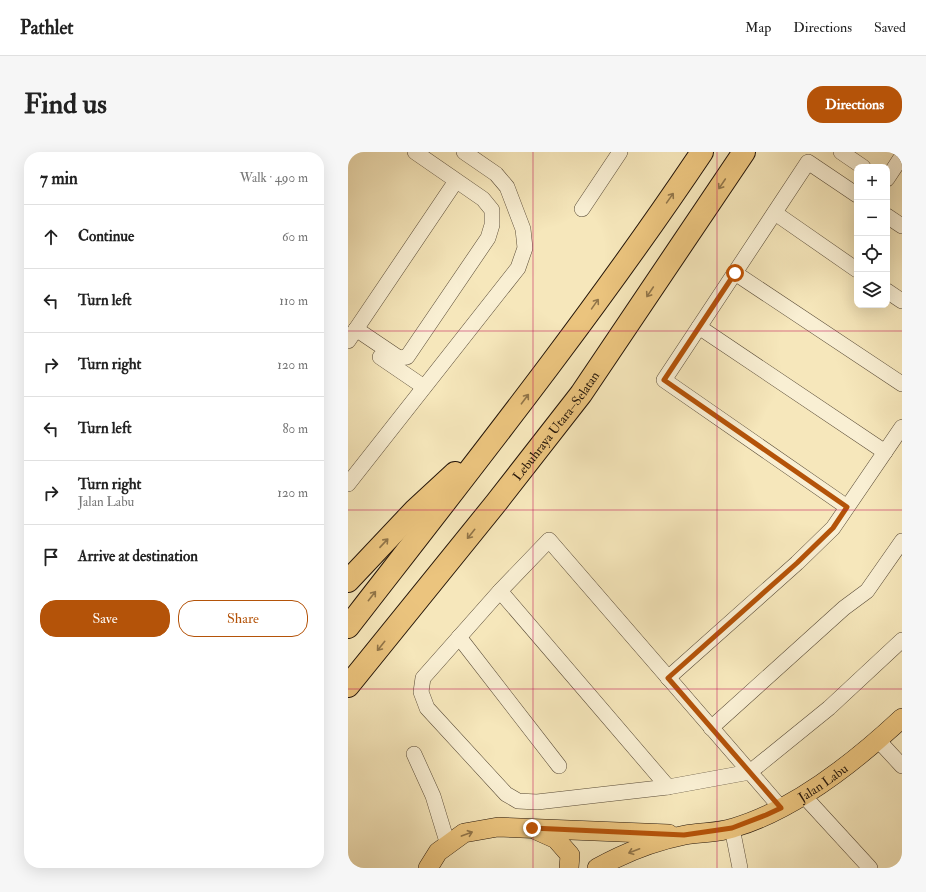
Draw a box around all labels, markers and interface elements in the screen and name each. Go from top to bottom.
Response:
text: Pathlet [20,16,74,40]
text: Map [745,19,771,36]
text: Directions [793,19,852,36]
text: Saved [874,19,906,36]
button: Directions [807,86,902,123]
text: Find us [24,87,107,122]
map controls [854,164,890,308]
button: + [854,164,890,200]
text: 7 min [40,168,78,189]
text: Walk · 490 m [240,170,308,186]
one-way arrow [718,179,726,190]
one-way arrow [666,193,674,204]
button: − [854,200,890,236]
icon: ahead [40,226,62,248]
text: Continue [78,227,134,246]
text: 60 m [282,229,308,245]
button: locate [854,236,890,272]
route start [726,264,744,282]
button: layers [854,272,890,308]
one-way arrow [646,286,654,297]
icon: left [40,290,62,312]
text: Turn left [78,291,132,310]
text: 110 m [279,293,308,309]
one-way arrow [591,299,599,310]
icon: right [40,354,62,376]
text: Turn right [78,355,141,374]
text: 120 m [277,357,308,373]
street label: Lebuhraya Utara–Selatan [510,368,603,484]
one-way arrow [521,394,529,405]
icon: left [40,418,62,440]
text: Turn left [78,419,132,438]
text: 80 m [282,421,308,437]
text: Turn right [78,475,141,494]
icon: right [40,482,62,504]
text: 120 m [277,485,308,501]
text: Jalan Labu [78,494,134,510]
one-way arrow [467,528,476,539]
one-way arrow [379,538,388,548]
icon: arrive [40,546,62,568]
text: Arrive at destination [78,547,198,566]
one-way arrow [368,591,376,602]
button: Save [40,600,170,637]
button: Share [178,600,308,637]
one-way arrow [377,640,385,651]
street label: Jalan Labu [795,760,851,806]
route end [523,819,541,837]
one-way arrow [460,829,472,837]
one-way arrow [628,848,640,856]

